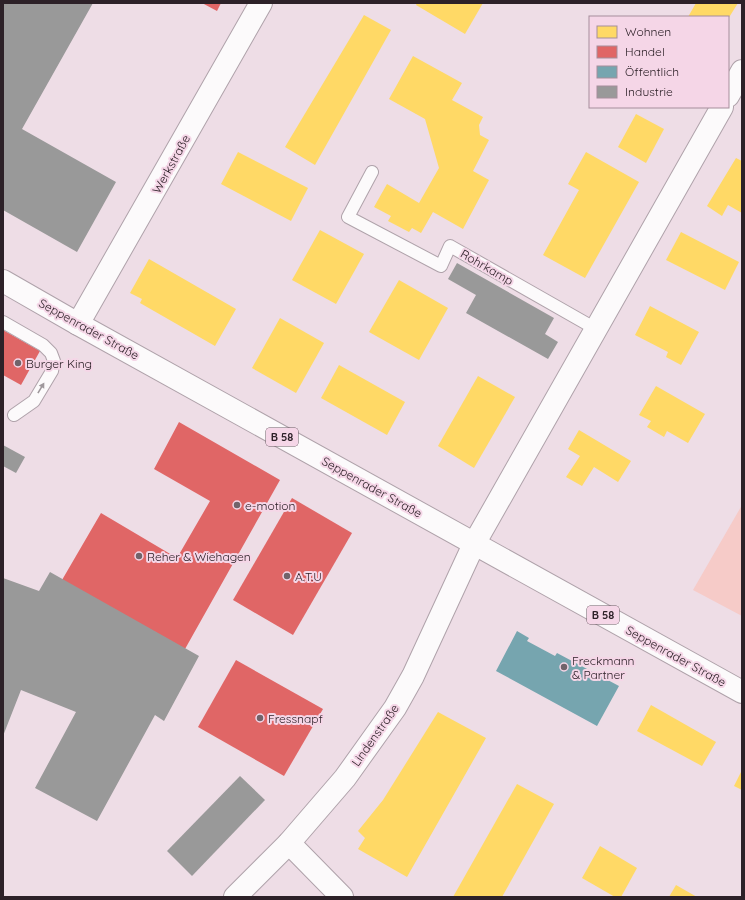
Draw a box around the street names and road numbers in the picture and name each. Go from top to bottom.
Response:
street label: Werkstraße [149,132,193,196]
street label: Rohrkamp [458,246,516,288]
street label: Seppenrader Straße [36,295,142,363]
road number: B 58 [266,428,298,446]
street label: Seppenrader Straße [319,453,425,521]
road number: B 58 [587,606,619,624]
street label: Seppenrader Straße [623,622,729,690]
street label: Lindenstraße [348,701,402,769]

